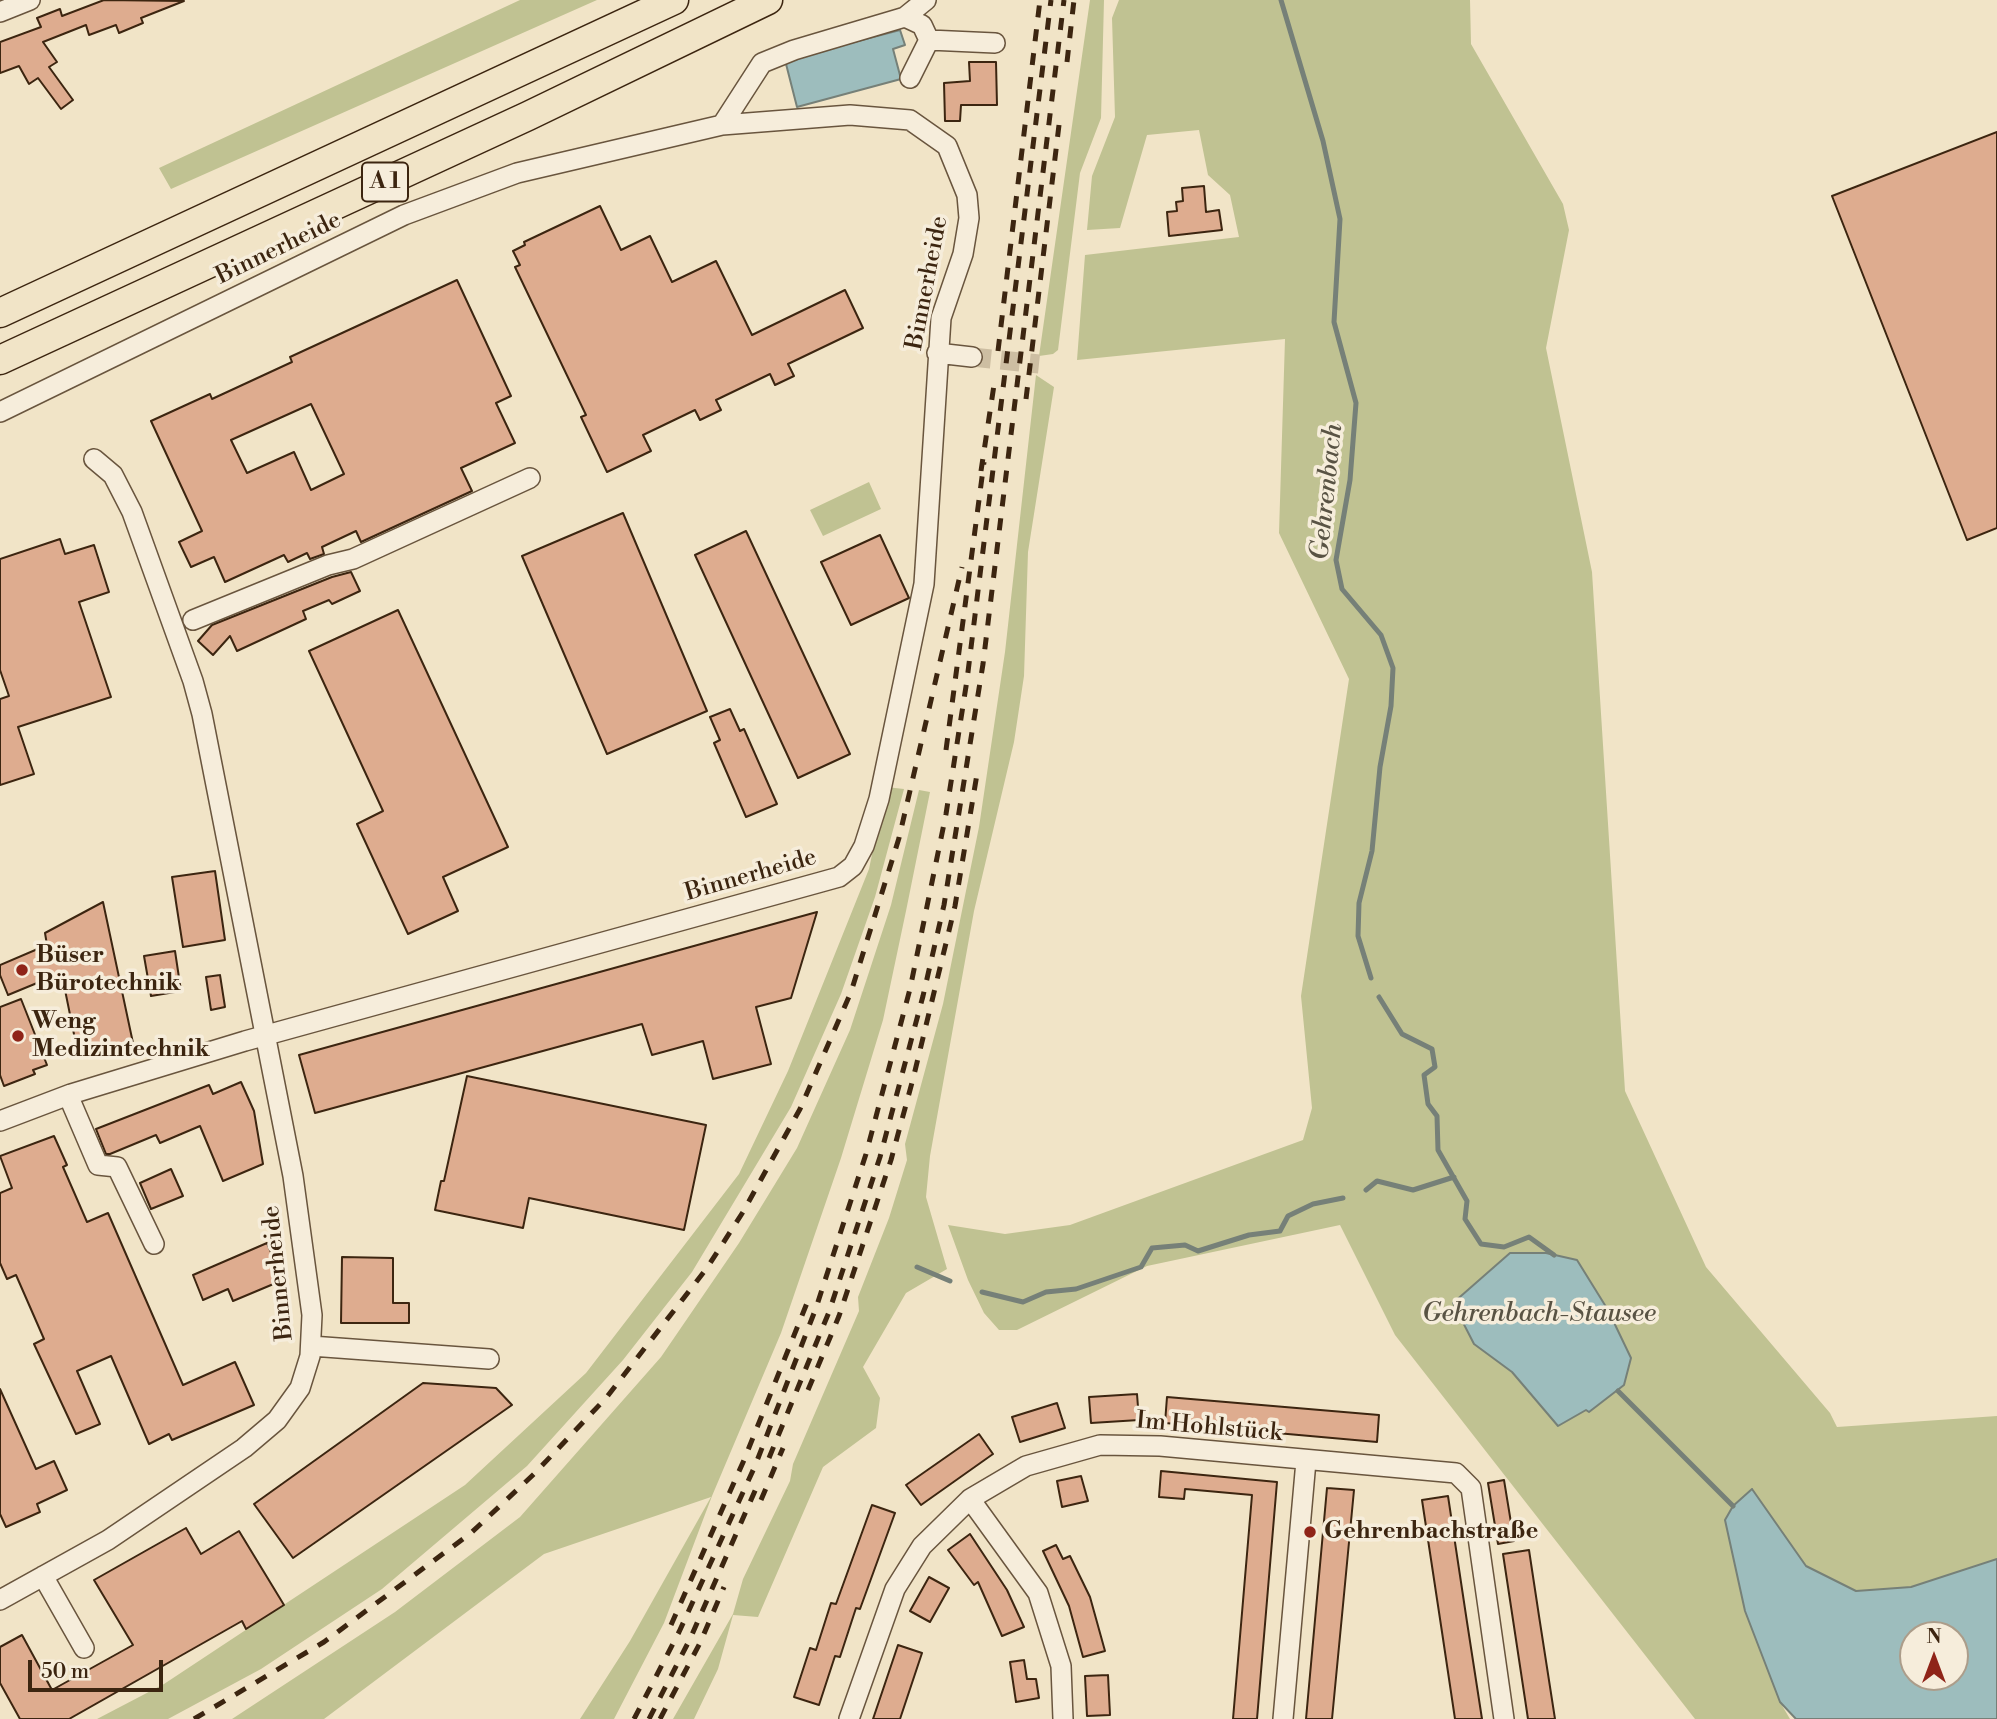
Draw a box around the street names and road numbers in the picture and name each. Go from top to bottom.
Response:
road number: A 1 [362,162,408,202]
street label: Binnerheide [212,206,346,292]
street label: Binnerheide [901,214,955,352]
street label: Binnerheide [682,843,820,909]
street label: Binnerheide [258,1204,300,1342]
street label: Im Hohlstück [1135,1407,1283,1449]

